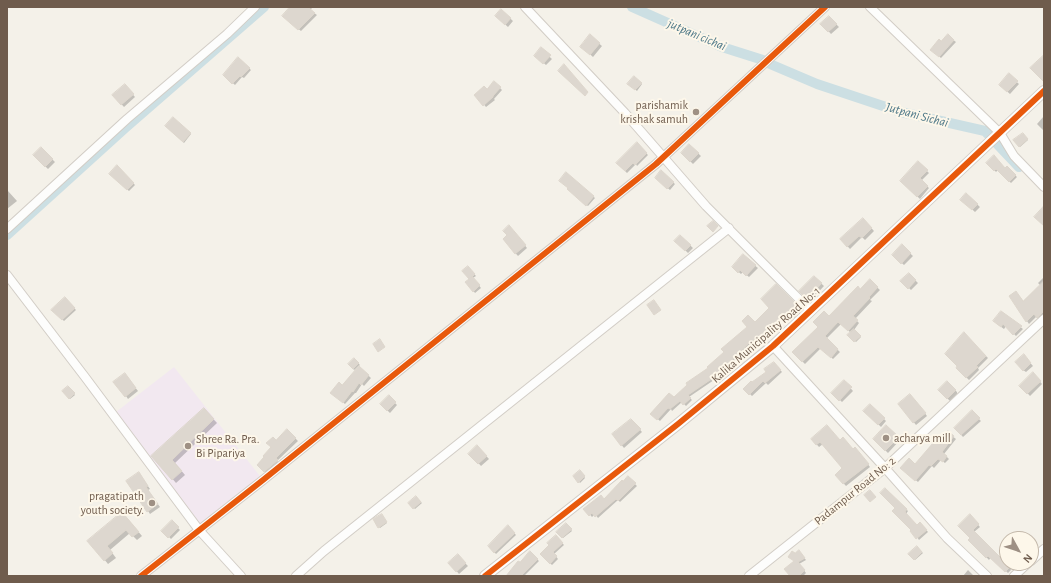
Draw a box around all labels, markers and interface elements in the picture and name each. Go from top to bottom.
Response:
water label: jutpani cichai [665,16,729,54]
place label: parishamik krishak samuh [620,98,688,126]
water label: Jutpani Sichai [884,99,950,131]
marker: parishamik krishak samuh [691,107,701,117]
street label: Kalika Municipality Road No: 1 [709,284,823,386]
place label: acharya mill [894,431,951,445]
place label: Shree Ra. Pra. Bi Pipariya [196,432,259,460]
marker: acharya mill [881,433,891,443]
marker: Shree Ra. Pra. Bi Pipariya [183,441,193,451]
street label: Padampur Road No: 2 [811,454,899,528]
place label: pragatipath youth society. [81,489,144,517]
marker: pragatipath youth society. [147,498,157,508]
north arrow [999,531,1039,571]
text: N [1021,552,1034,565]

